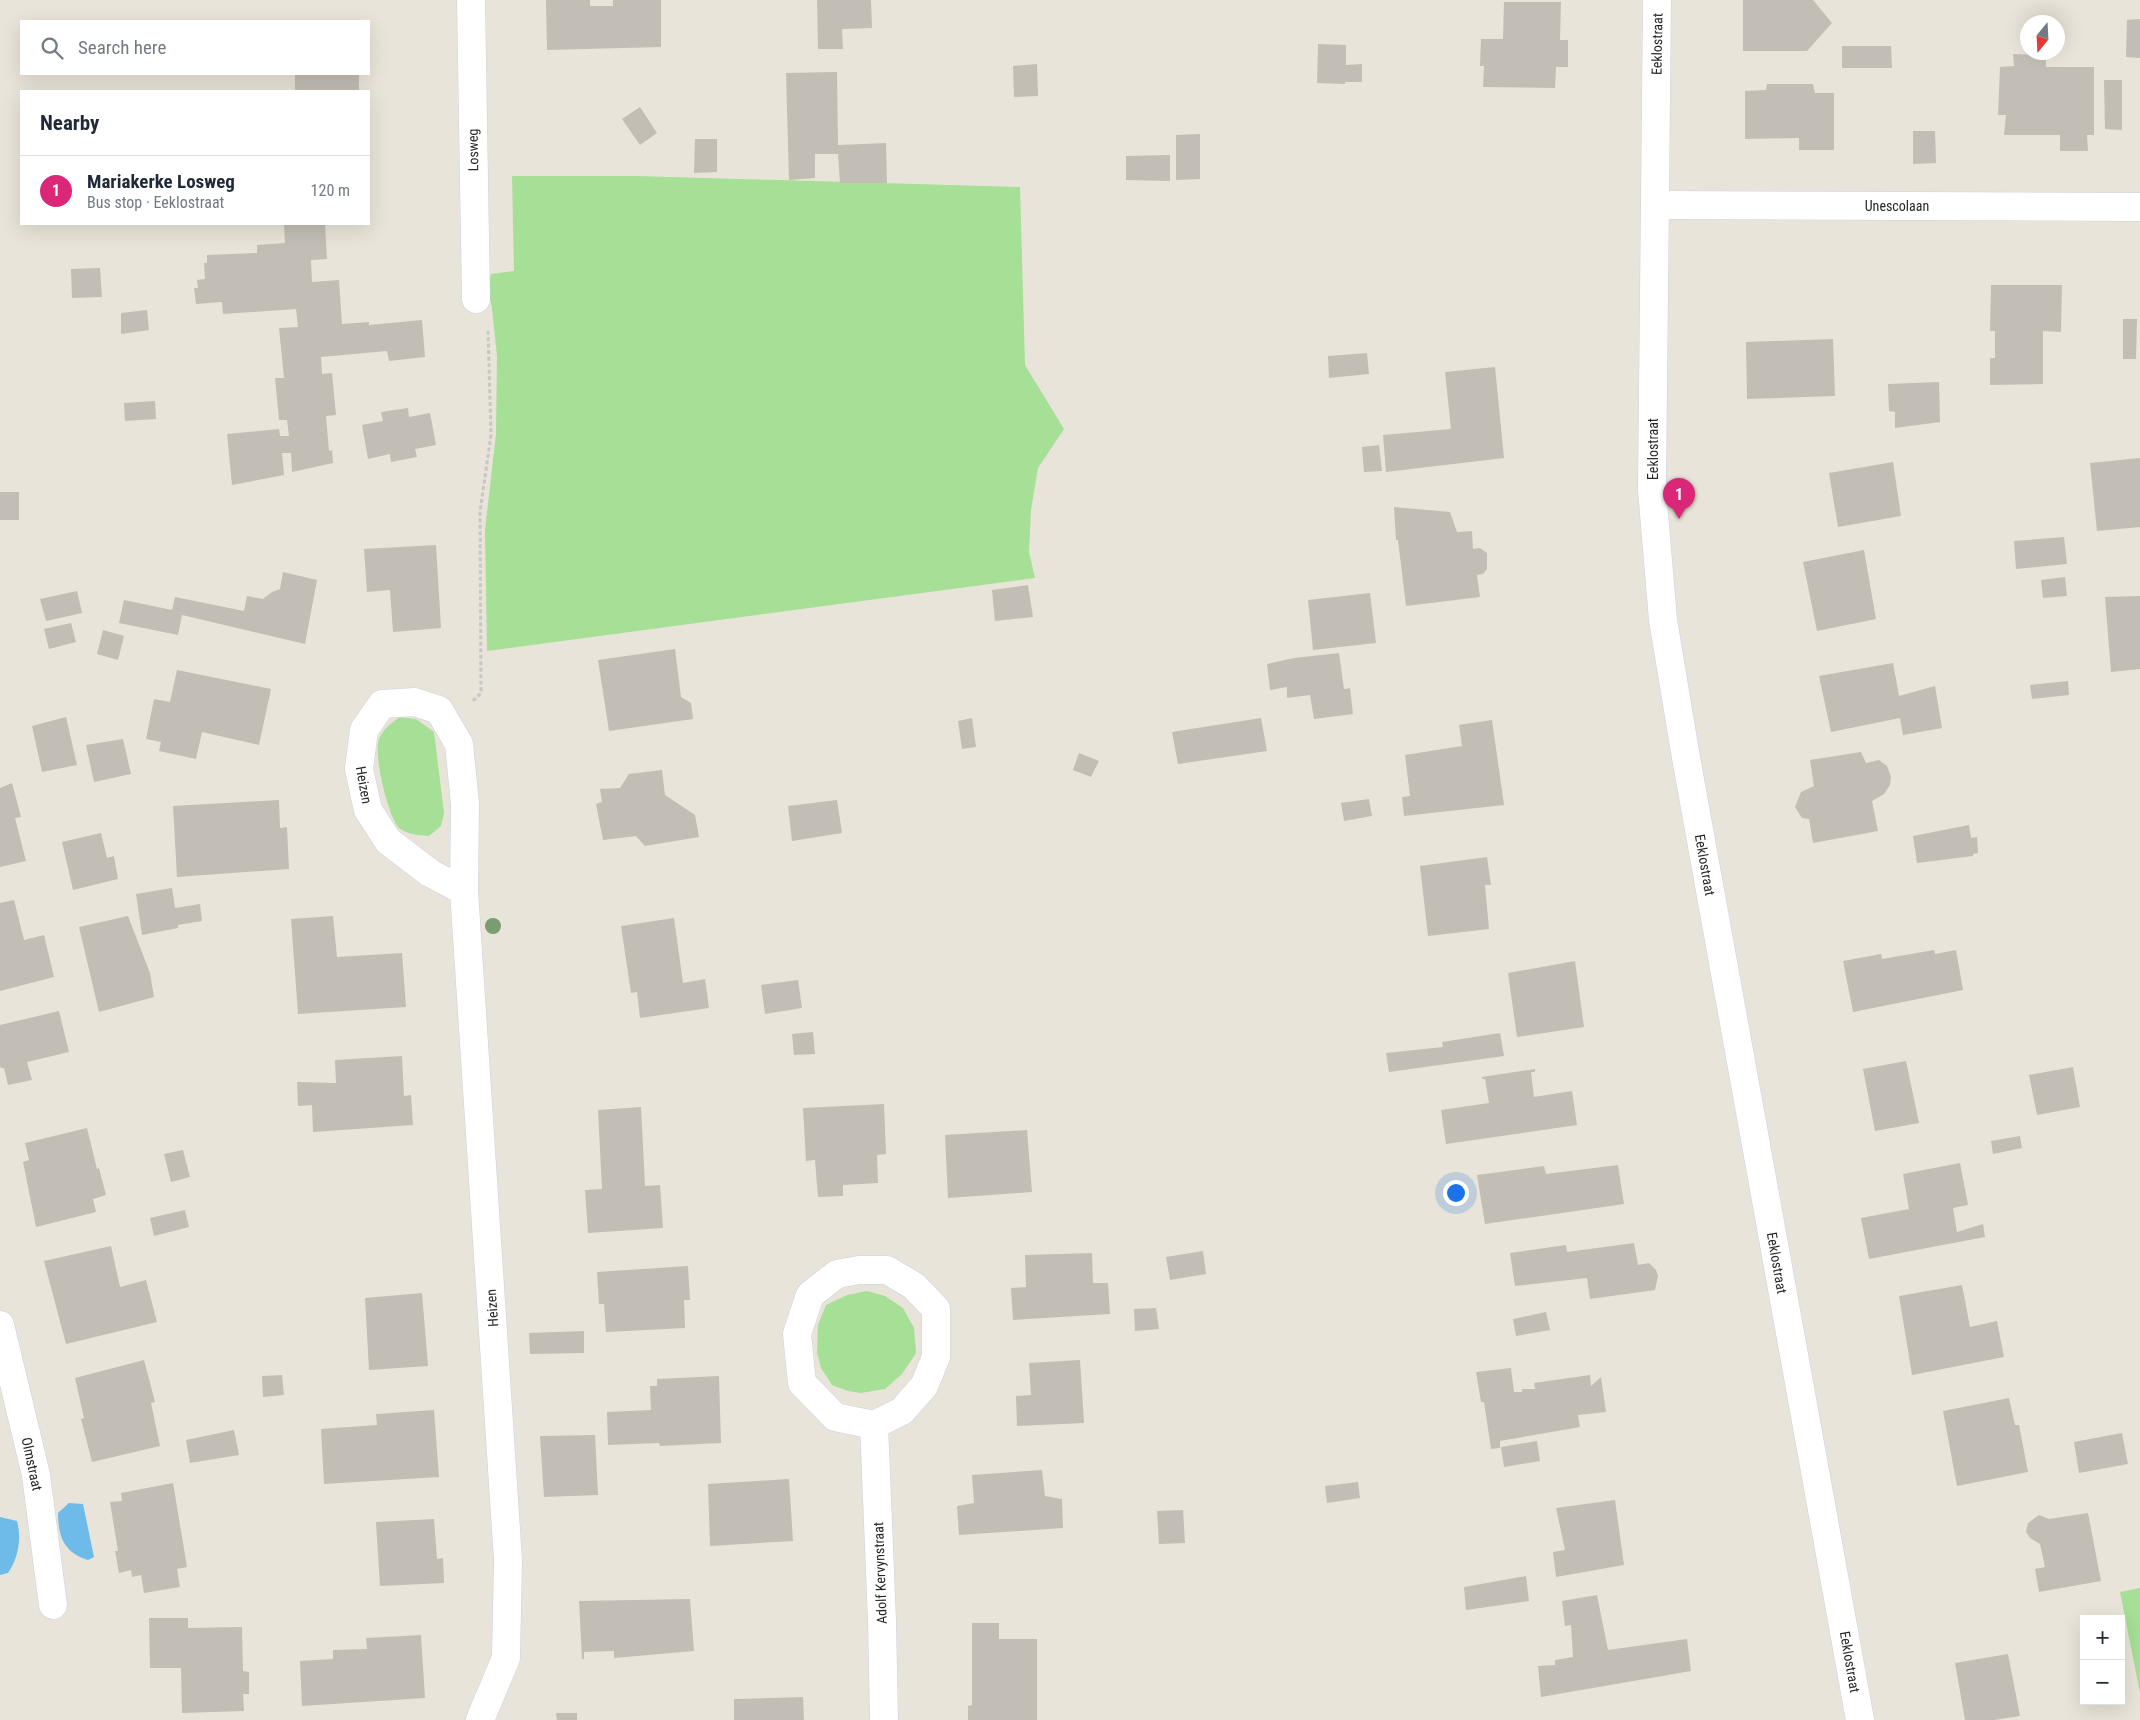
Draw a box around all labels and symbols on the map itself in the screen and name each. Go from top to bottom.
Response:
street label: Eeklostraat [1648,13,1666,75]
north arrow [2020,15,2065,60]
street label: Losweg [465,129,481,171]
street label: Unescolaan [1865,198,1929,214]
street label: Eeklostraat [1645,418,1661,480]
pin: 1 [1663,478,1695,519]
street label: Heizen [353,765,375,805]
street label: Eeklostraat [1692,833,1718,897]
your location [1443,1180,1469,1206]
street label: Eeklostraat [1764,1231,1790,1295]
street label: Heizen [483,1289,501,1327]
street label: Olmstraat [19,1436,45,1492]
street label: Adolf Kervynstraat [870,1522,890,1624]
street label: Eeklostraat [1837,1630,1863,1694]

